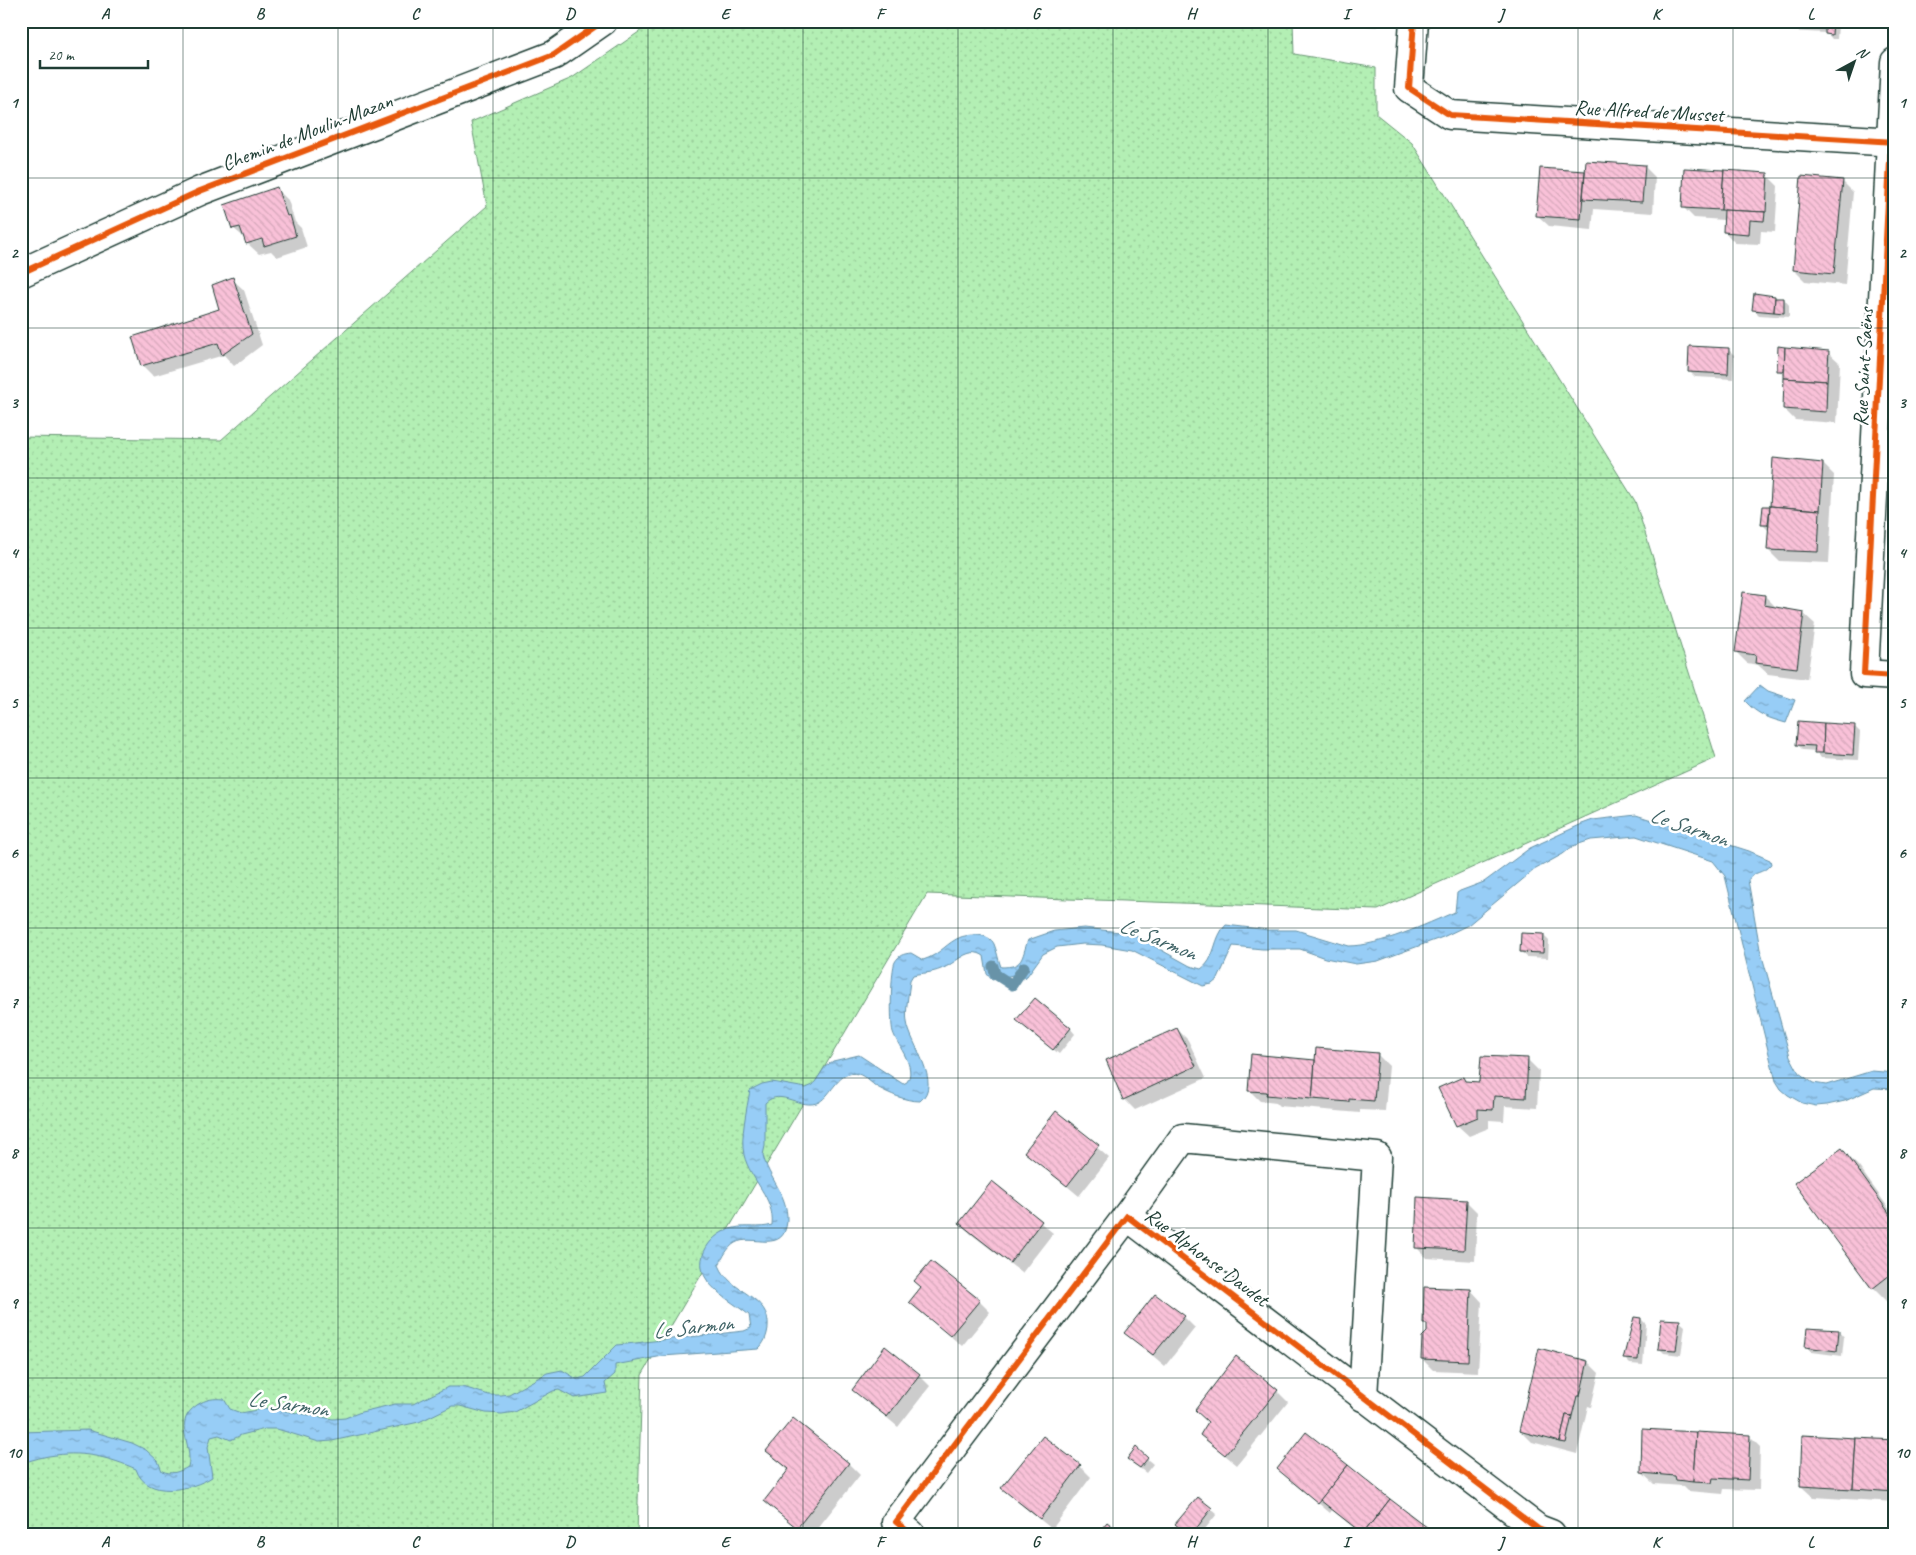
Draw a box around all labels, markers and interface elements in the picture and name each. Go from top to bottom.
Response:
text: A [101,4,111,24]
text: B [256,4,266,24]
text: C [411,4,421,24]
text: D [565,4,576,24]
text: E [721,4,732,24]
text: F [876,4,887,24]
text: G [1032,4,1042,24]
text: H [1186,4,1198,24]
text: I [1343,4,1353,24]
text: J [1497,4,1506,24]
text: K [1652,4,1664,24]
text: L [1808,4,1816,24]
scale bar [40,38,148,70]
north arrow [1828,38,1878,88]
text: N [1853,43,1873,63]
text: 20 m [48,46,75,65]
street label: Chemin de Moulin-Mazan [218,87,397,177]
text: 1 [10,93,19,113]
text: 1 [1898,93,1907,113]
street label: Rue Alfred de Musset [1574,94,1726,128]
text: 2 [10,243,19,263]
text: 2 [1898,243,1907,263]
street label: Rue Saint-Saëns [1847,305,1879,427]
text: 3 [10,393,19,413]
text: 3 [1898,393,1907,413]
text: 4 [10,543,19,563]
text: 4 [1898,543,1907,563]
text: 5 [11,693,20,713]
text: 5 [1899,693,1908,713]
water label: Le Sarmon [1646,801,1734,854]
text: 6 [10,843,19,863]
text: 6 [1898,843,1907,863]
water label: Le Sarmon [1115,911,1202,968]
text: 7 [10,993,19,1013]
text: 7 [1898,993,1907,1013]
text: 8 [10,1143,19,1163]
text: 8 [1898,1143,1907,1163]
street label: Rue Alphonse Daudet [1140,1202,1276,1313]
text: 9 [10,1293,19,1313]
text: 9 [1898,1293,1907,1313]
water label: Le Sarmon [652,1309,737,1345]
water label: Le Sarmon [246,1385,332,1424]
text: 10 [7,1443,23,1463]
text: 10 [1895,1443,1911,1463]
text: A [101,1532,111,1552]
text: B [256,1532,266,1552]
text: C [411,1532,421,1552]
text: D [565,1532,576,1552]
text: E [721,1532,732,1552]
text: F [876,1532,887,1552]
text: G [1032,1532,1042,1552]
text: H [1186,1532,1198,1552]
text: I [1343,1532,1353,1552]
text: J [1497,1532,1506,1552]
text: K [1652,1532,1664,1552]
text: L [1808,1532,1816,1552]

